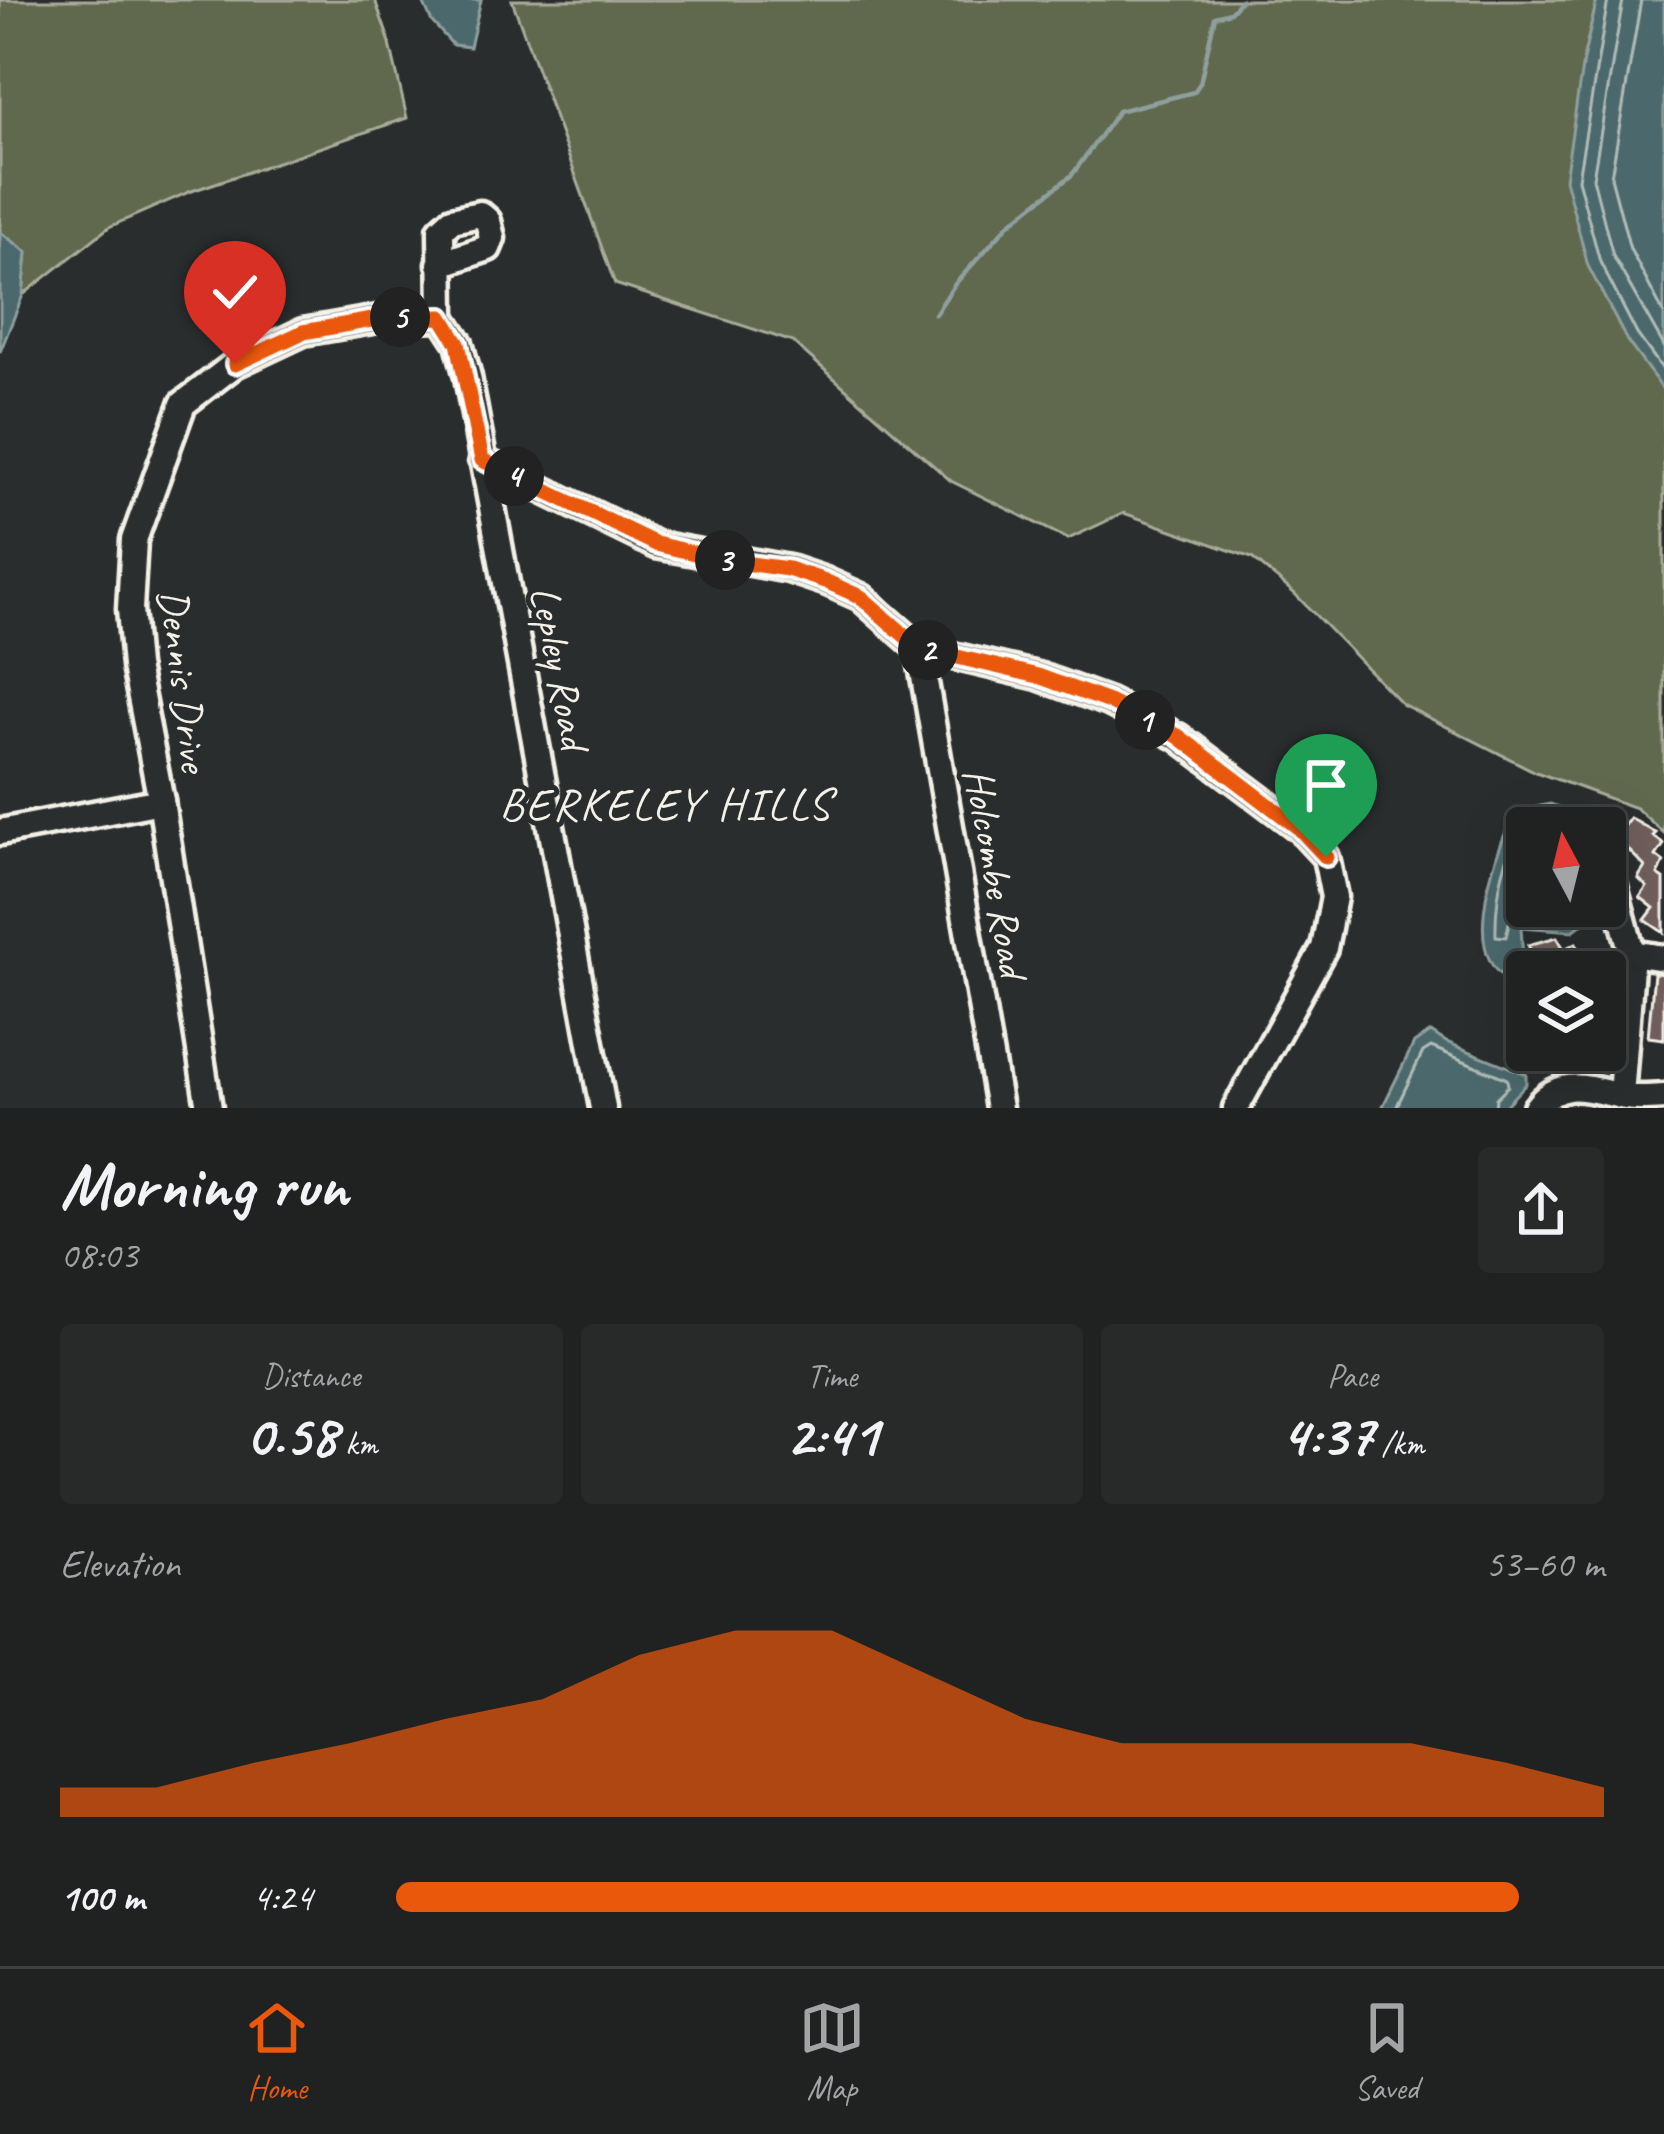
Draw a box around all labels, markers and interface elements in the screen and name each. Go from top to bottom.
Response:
pin [184,241,286,364]
icon: check [202,259,268,325]
pin: 5 [370,287,430,347]
text: 5 [393,296,407,338]
pin: 4 [484,446,544,506]
text: 4 [507,455,521,497]
pin: 3 [695,530,755,590]
text: 3 [718,539,732,581]
street label: Lepley Road [518,581,602,759]
street label: Dennis Drive [146,586,221,778]
pin: 2 [898,620,958,680]
text: 2 [921,629,935,671]
pin: 1 [1115,690,1175,750]
text: 1 [1138,699,1152,741]
pin [1275,734,1377,857]
icon: arrive [1293,752,1359,818]
street label: Holcombe Road [951,764,1041,987]
district label: BERKELEY HILLS [499,776,838,833]
north arrow [1506,807,1626,927]
map controls [1506,807,1626,1071]
button: layers [1506,951,1626,1071]
text: Morning run [60,1144,348,1227]
button: share [1478,1147,1604,1273]
text: 08:03 [60,1231,138,1280]
text: Distance [262,1355,361,1397]
text: Time [807,1355,857,1397]
text: Pace [1327,1355,1378,1397]
text: 0.58 [245,1397,337,1473]
text: 2:41 [786,1397,878,1473]
text: 4:37 [1281,1397,1373,1473]
text: km [337,1423,377,1465]
text: /km [1373,1423,1425,1465]
text: Elevation [60,1540,180,1589]
text: 53–60 m [1485,1540,1604,1589]
text: 100 m [60,1873,144,1922]
text: 4:24 [252,1873,312,1922]
tab: Home [244,1995,310,2109]
tab: Map [799,1995,865,2109]
tab: Saved [1354,1995,1420,2109]

